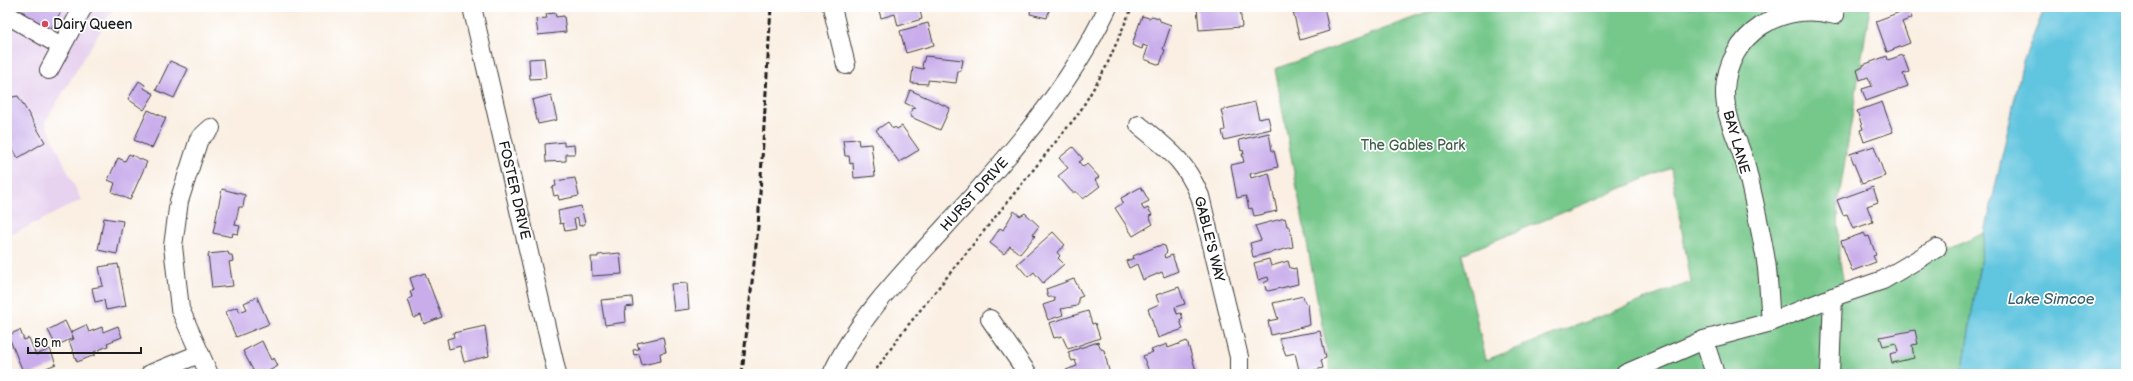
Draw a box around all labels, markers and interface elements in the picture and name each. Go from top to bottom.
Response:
place label: Dairy Queen [53,16,132,33]
marker: Dairy Queen [40,19,50,29]
street label: BAY LANE [1719,109,1754,176]
park label: The Gables Park [1361,137,1465,154]
street label: FOSTER DRIVE [495,139,534,241]
street label: HURST DRIVE [937,154,1012,235]
street label: GABLE'S WAY [1191,195,1229,284]
water label: Lake Simcoe [2008,290,2095,309]
scale bar [28,329,141,355]
text: 50 m [34,336,61,351]

